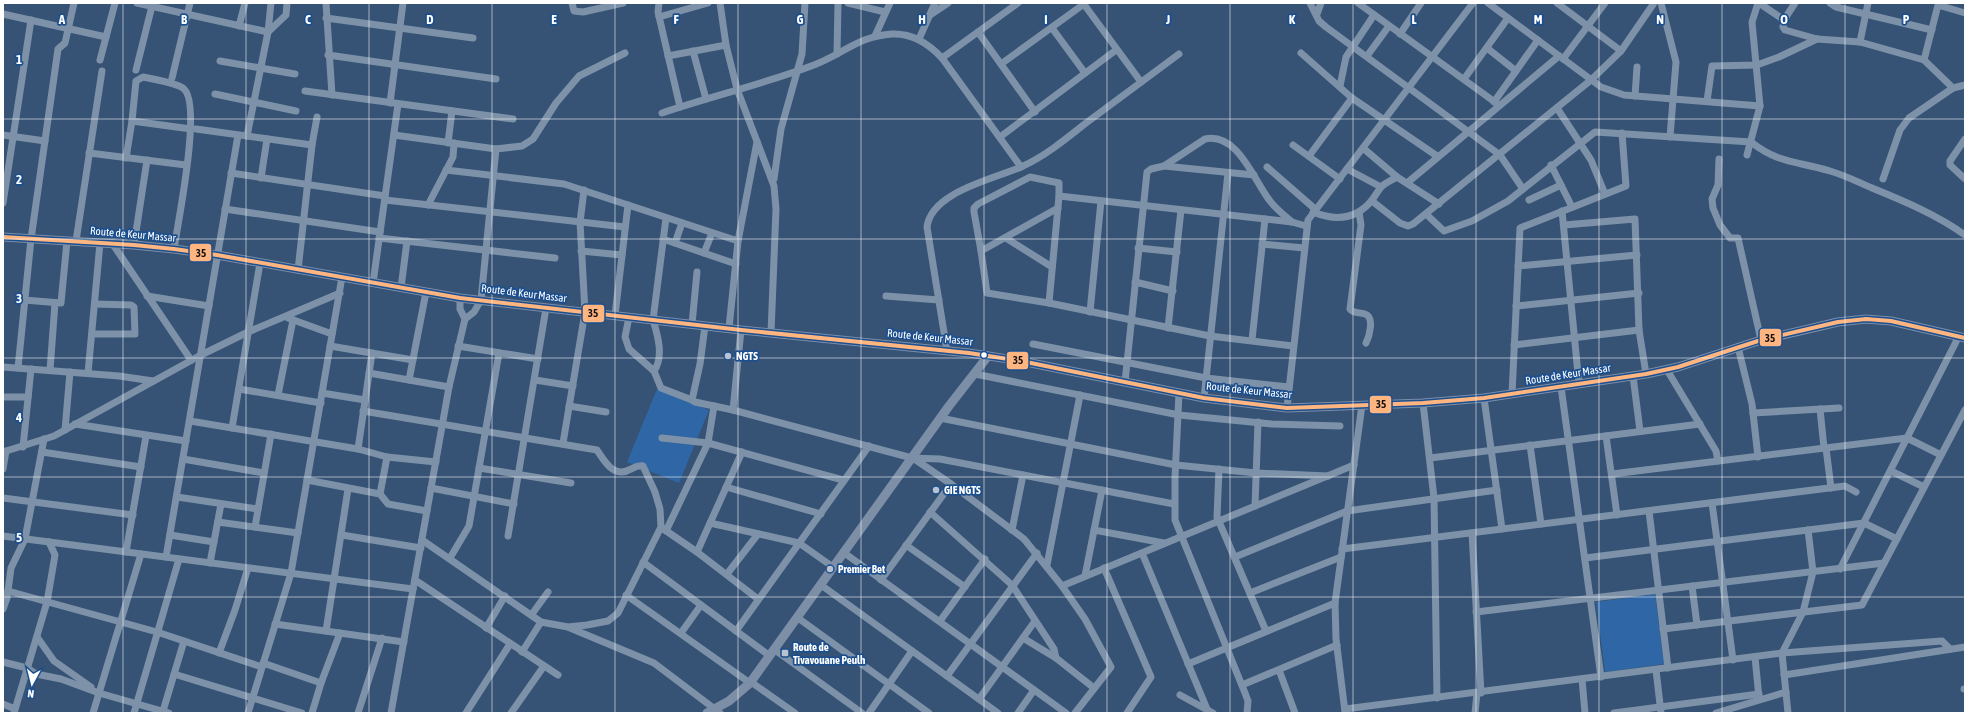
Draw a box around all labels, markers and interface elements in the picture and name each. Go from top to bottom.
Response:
text: A [58,12,66,27]
text: B [181,12,188,27]
text: C [305,12,311,27]
text: D [426,12,434,27]
text: E [551,12,557,27]
text: F [673,12,679,27]
text: G [797,12,804,27]
text: H [918,12,926,27]
text: I [1044,12,1048,27]
text: J [1165,12,1170,27]
text: K [1289,12,1296,27]
text: L [1411,12,1417,27]
text: M [1534,12,1543,27]
text: N [1656,12,1664,27]
text: O [1780,12,1788,27]
text: P [1903,12,1910,27]
text: 1 [16,52,22,67]
text: 2 [16,172,22,187]
street label: Route de Keur Massar [90,224,177,244]
line badge: 35 [189,243,212,262]
text: 35 [196,247,206,259]
street label: Route de Keur Massar [481,282,568,304]
text: 3 [16,291,22,306]
line badge: 35 [582,304,605,323]
text: 35 [588,307,598,319]
street label: Route de Keur Massar [887,327,974,348]
line badge: 35 [1759,328,1782,347]
text: 35 [1765,332,1775,344]
place label: NGTS [736,350,758,362]
unlabelled marker [979,350,989,360]
marker: NGTS [723,351,733,361]
line badge: 35 [1006,351,1029,370]
text: 35 [1013,354,1023,366]
street label: Route de Keur Massar [1525,361,1612,387]
street label: Route de Keur Massar [1206,380,1293,401]
line badge: 35 [1369,395,1392,414]
text: 35 [1376,398,1386,410]
text: 4 [15,410,22,425]
place label: GIE NGTS [944,484,981,496]
marker: GIE NGTS [931,485,941,495]
text: 5 [16,530,22,545]
place label: Premier Bet [838,563,886,575]
marker: Premier Bet [825,564,835,574]
place label: Route de Tivavouane Peulh [793,641,865,666]
marker: Route de Tivavouane Peulh [780,648,790,658]
north arrow [12,664,52,704]
text: N [27,688,35,700]

